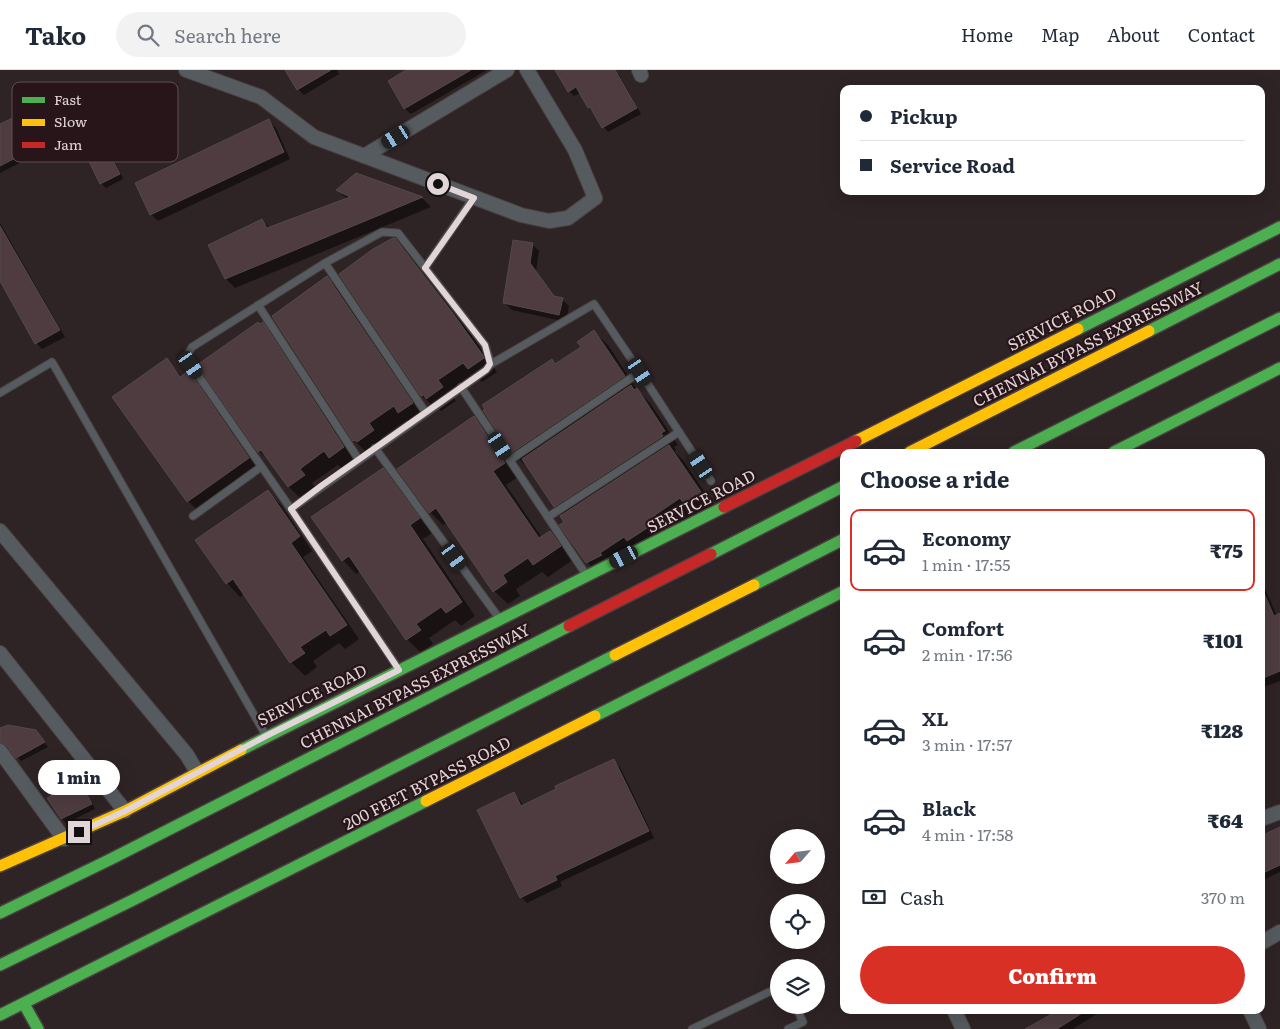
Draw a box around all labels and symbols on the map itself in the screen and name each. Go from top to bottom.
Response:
legend [12,82,178,162]
text: Fast [54,89,82,109]
text: Slow [54,111,87,131]
car [379,123,412,151]
text: Jam [54,134,83,154]
route start [427,173,449,195]
street label: CHENNAI BYPASS EXPRESSWAY [968,274,1207,412]
street label: SERVICE ROAD [1003,280,1120,356]
car [176,348,205,382]
car [625,355,654,389]
car [485,429,514,463]
car [686,448,715,482]
street label: SERVICE ROAD [642,462,759,538]
car [439,540,468,574]
car [607,544,640,570]
street label: CHENNAI BYPASS EXPRESSWAY [295,616,534,754]
street label: SERVICE ROAD [253,657,370,731]
street label: 200 FEET BYPASS ROAD [339,729,514,835]
callout: 1 min [38,760,120,794]
route end [68,821,90,843]
north arrow [770,829,825,884]

